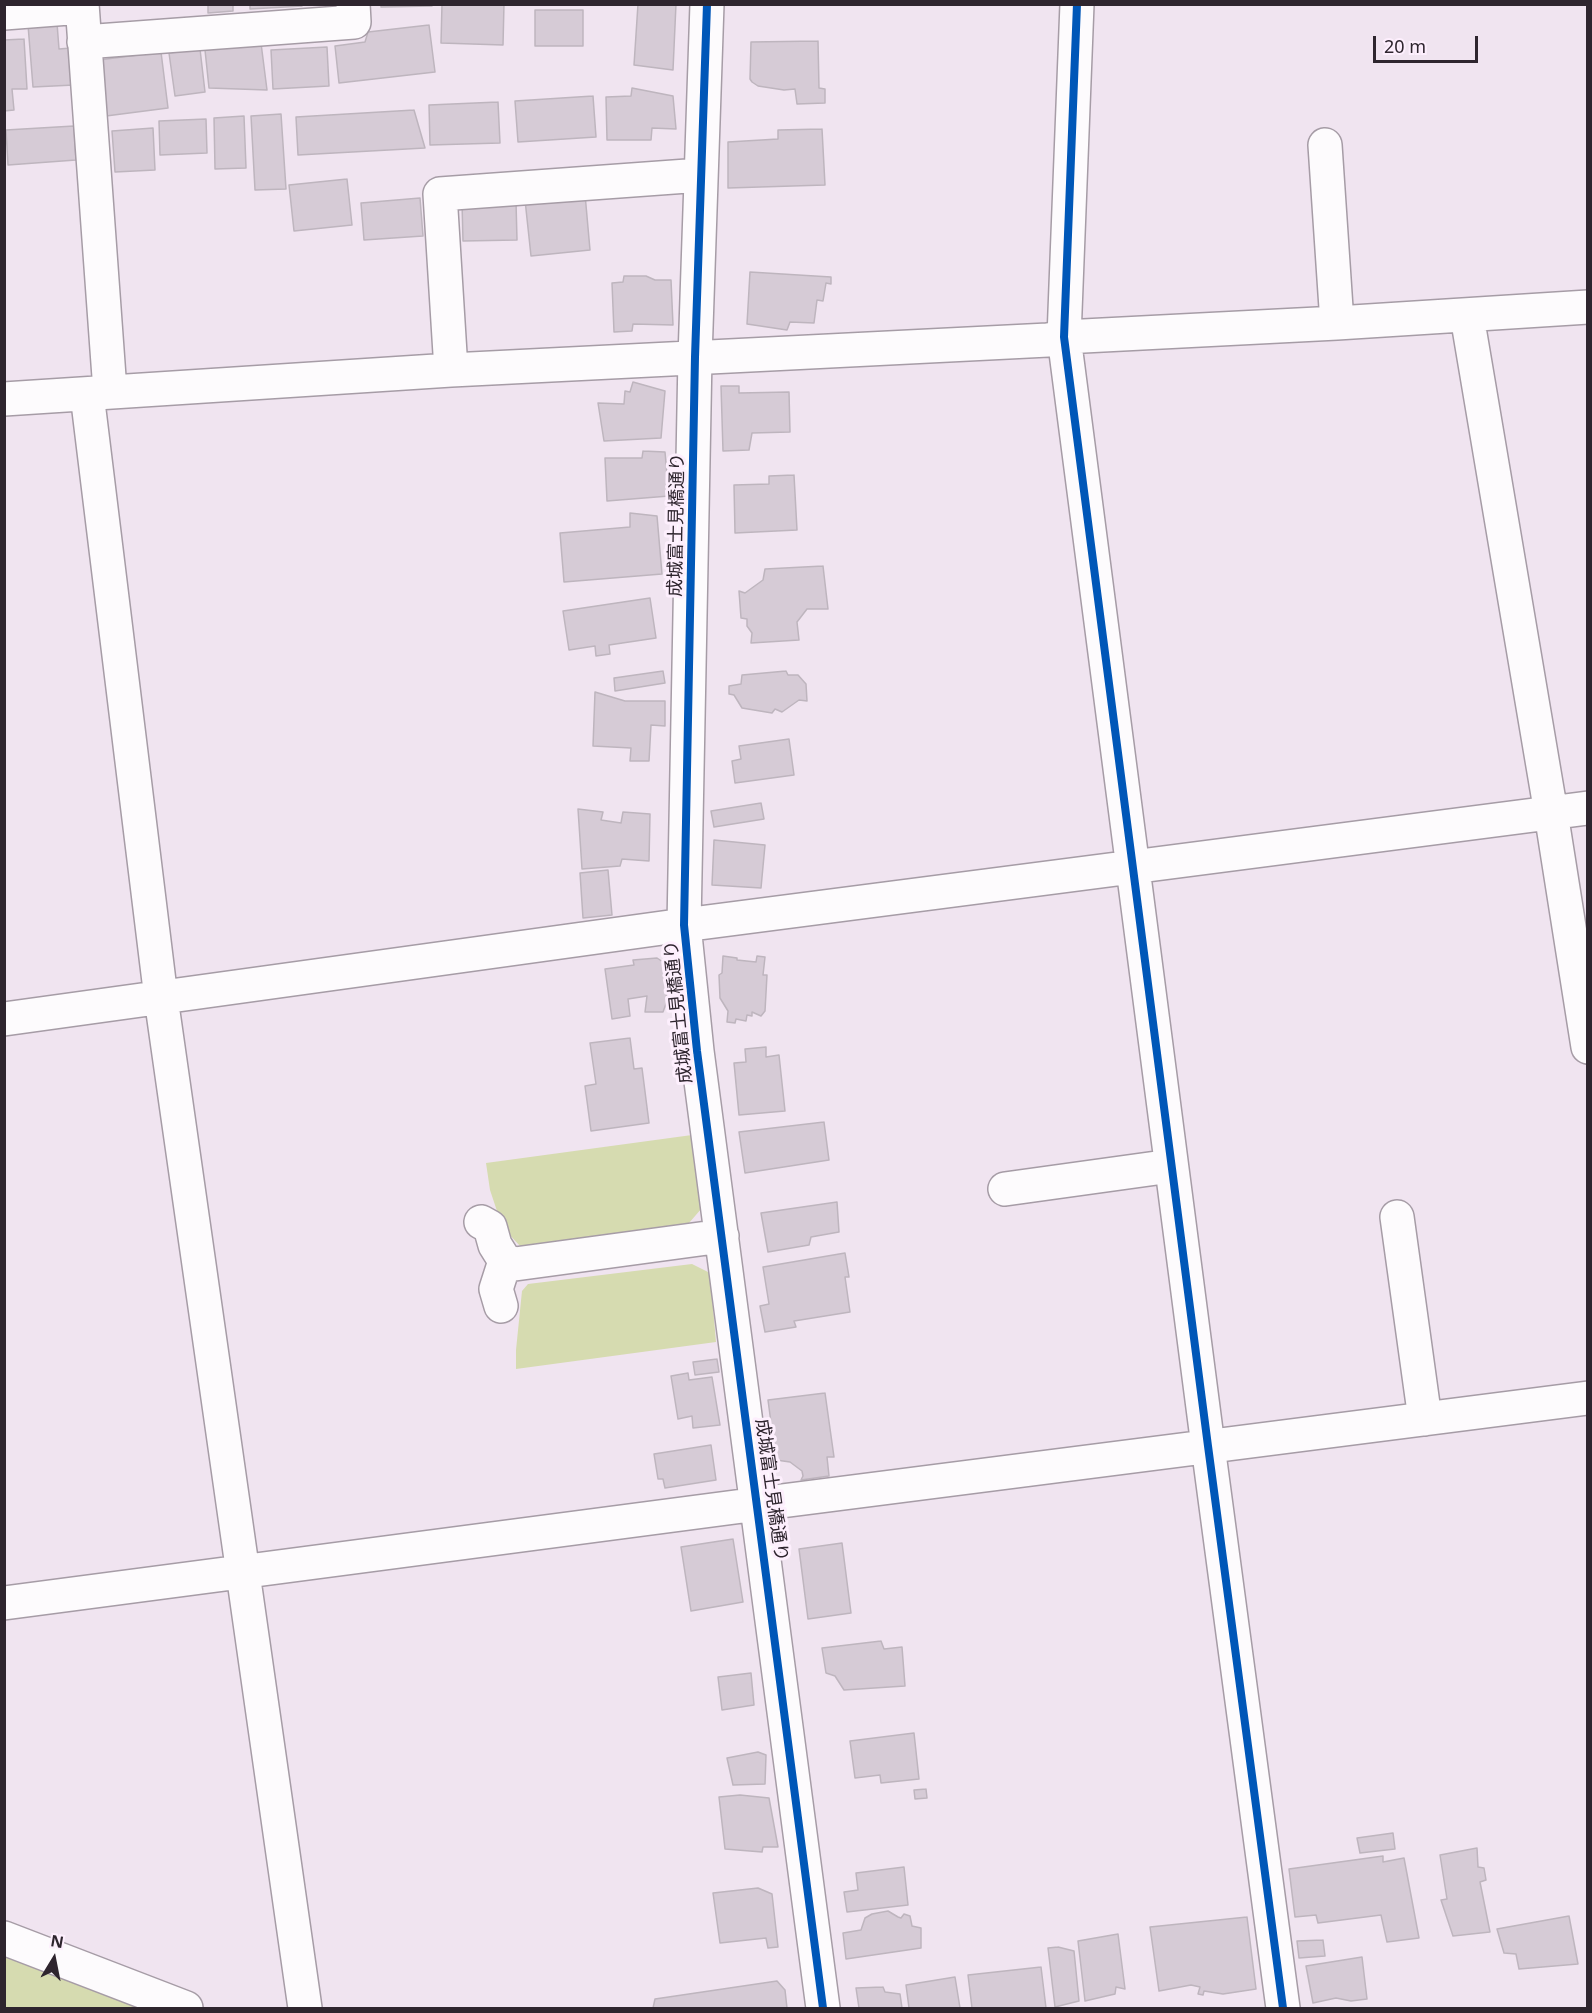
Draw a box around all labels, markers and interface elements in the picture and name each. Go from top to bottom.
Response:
scale bar [1376,24,1481,62]
text: 20 m [1384,34,1426,58]
street label: 成城富士見橋通り [665,453,689,597]
street label: 成城富士見橋通り [661,939,697,1085]
street label: 成城富士見橋通り [750,1417,792,1563]
north arrow [24,1929,84,1989]
text: N [49,1929,65,1953]

